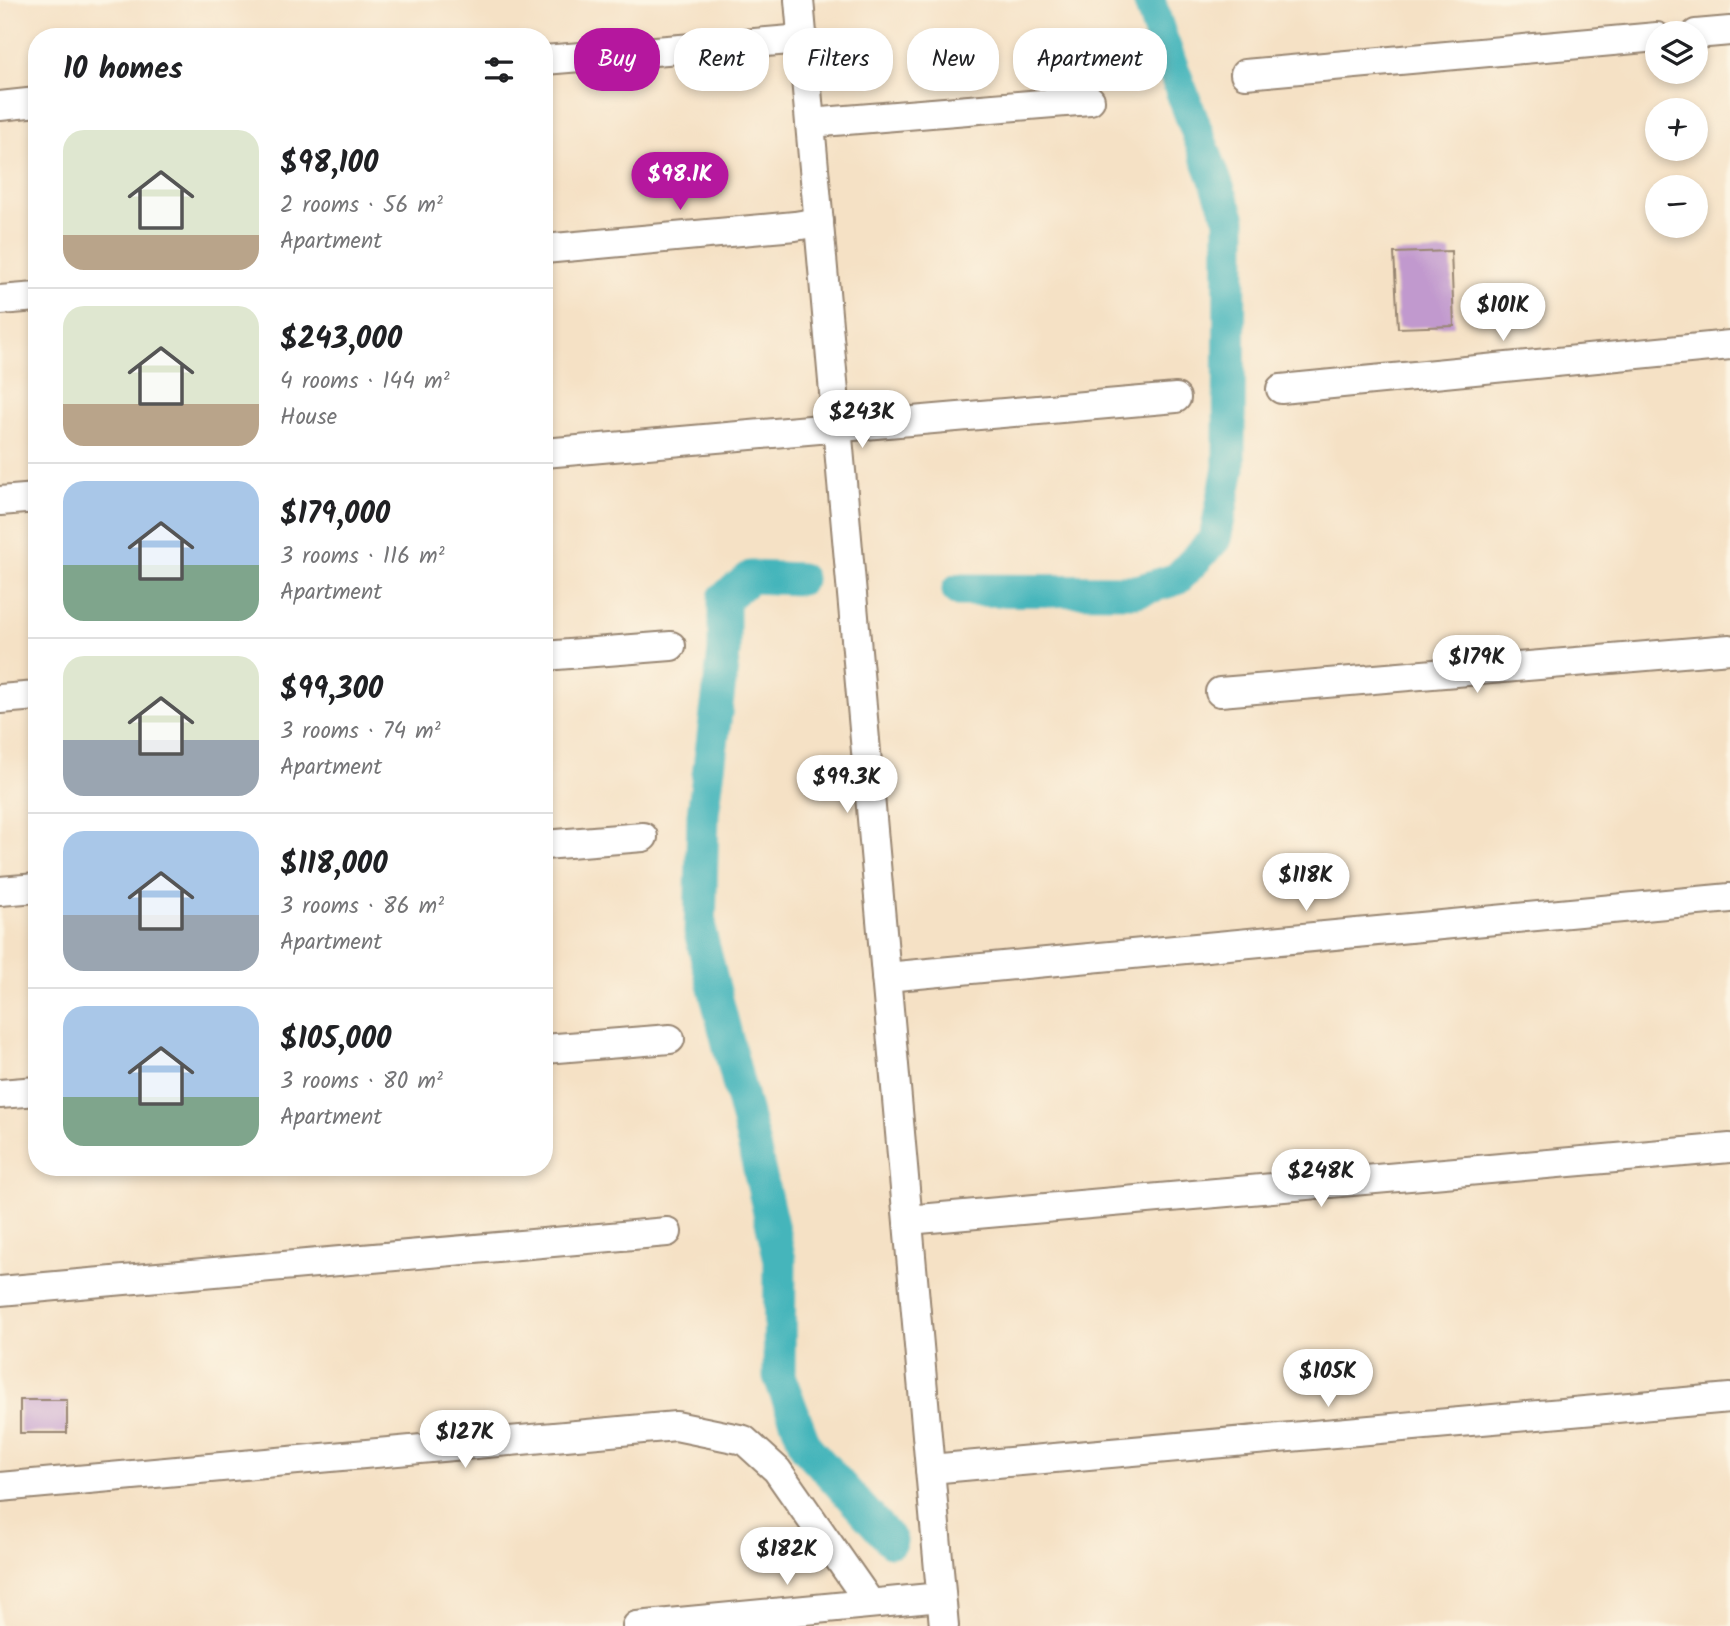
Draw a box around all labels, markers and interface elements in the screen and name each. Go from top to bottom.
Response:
map controls [1645,21,1708,238]
button: layers [1645,21,1708,84]
chip: Buy [574,28,660,91]
chip: Rent [674,28,769,91]
chip: Filters [783,28,893,91]
chip: New [907,28,999,91]
chip: Apartment [1013,28,1167,91]
text: 10 homes [63,46,183,94]
icon: filters [480,51,518,89]
button: + [1645,98,1708,161]
text: $98,100 [280,140,378,188]
pin: $98.1K [623,152,737,212]
text: $98.1K [647,157,713,193]
icon: home [119,158,203,242]
button: − [1645,175,1708,238]
text: 2 rooms · 56 m² [280,188,443,224]
text: Apartment [280,224,382,260]
pin: $101K [1454,284,1552,343]
text: $101K [1476,288,1530,324]
text: $243,000 [280,316,402,364]
icon: home [119,334,203,418]
text: 4 rooms · 144 m² [280,364,450,400]
pin: $243K [813,391,911,450]
text: $243K [829,395,895,431]
text: House [280,400,337,436]
text: $179,000 [280,491,390,539]
icon: home [119,509,203,593]
text: 3 rooms · 116 m² [280,539,445,575]
text: Apartment [280,575,382,611]
pin: $179K [1428,636,1526,695]
text: $179K [1449,640,1505,676]
text: $99,300 [280,666,383,714]
icon: home [119,684,203,768]
text: 3 rooms · 74 m² [280,714,441,750]
text: Apartment [280,750,382,786]
pin: $99.3K [790,756,904,815]
text: $99.3K [813,760,881,796]
text: $118,000 [280,841,388,889]
pin: $118K [1257,853,1355,913]
text: $118K [1279,858,1333,894]
icon: home [119,859,203,943]
text: 3 rooms · 86 m² [280,889,444,925]
text: Apartment [280,925,382,961]
text: $105,000 [280,1016,391,1064]
icon: home [119,1034,203,1118]
text: 3 rooms · 80 m² [280,1064,443,1100]
text: Apartment [280,1100,382,1136]
pin: $248K [1272,1150,1370,1209]
text: $248K [1288,1154,1354,1190]
pin: $105K [1279,1350,1377,1409]
text: $105K [1299,1354,1357,1390]
pin: $127K [416,1410,514,1470]
text: $127K [436,1415,494,1451]
pin: $182K [738,1528,836,1587]
text: $182K [756,1532,818,1568]

